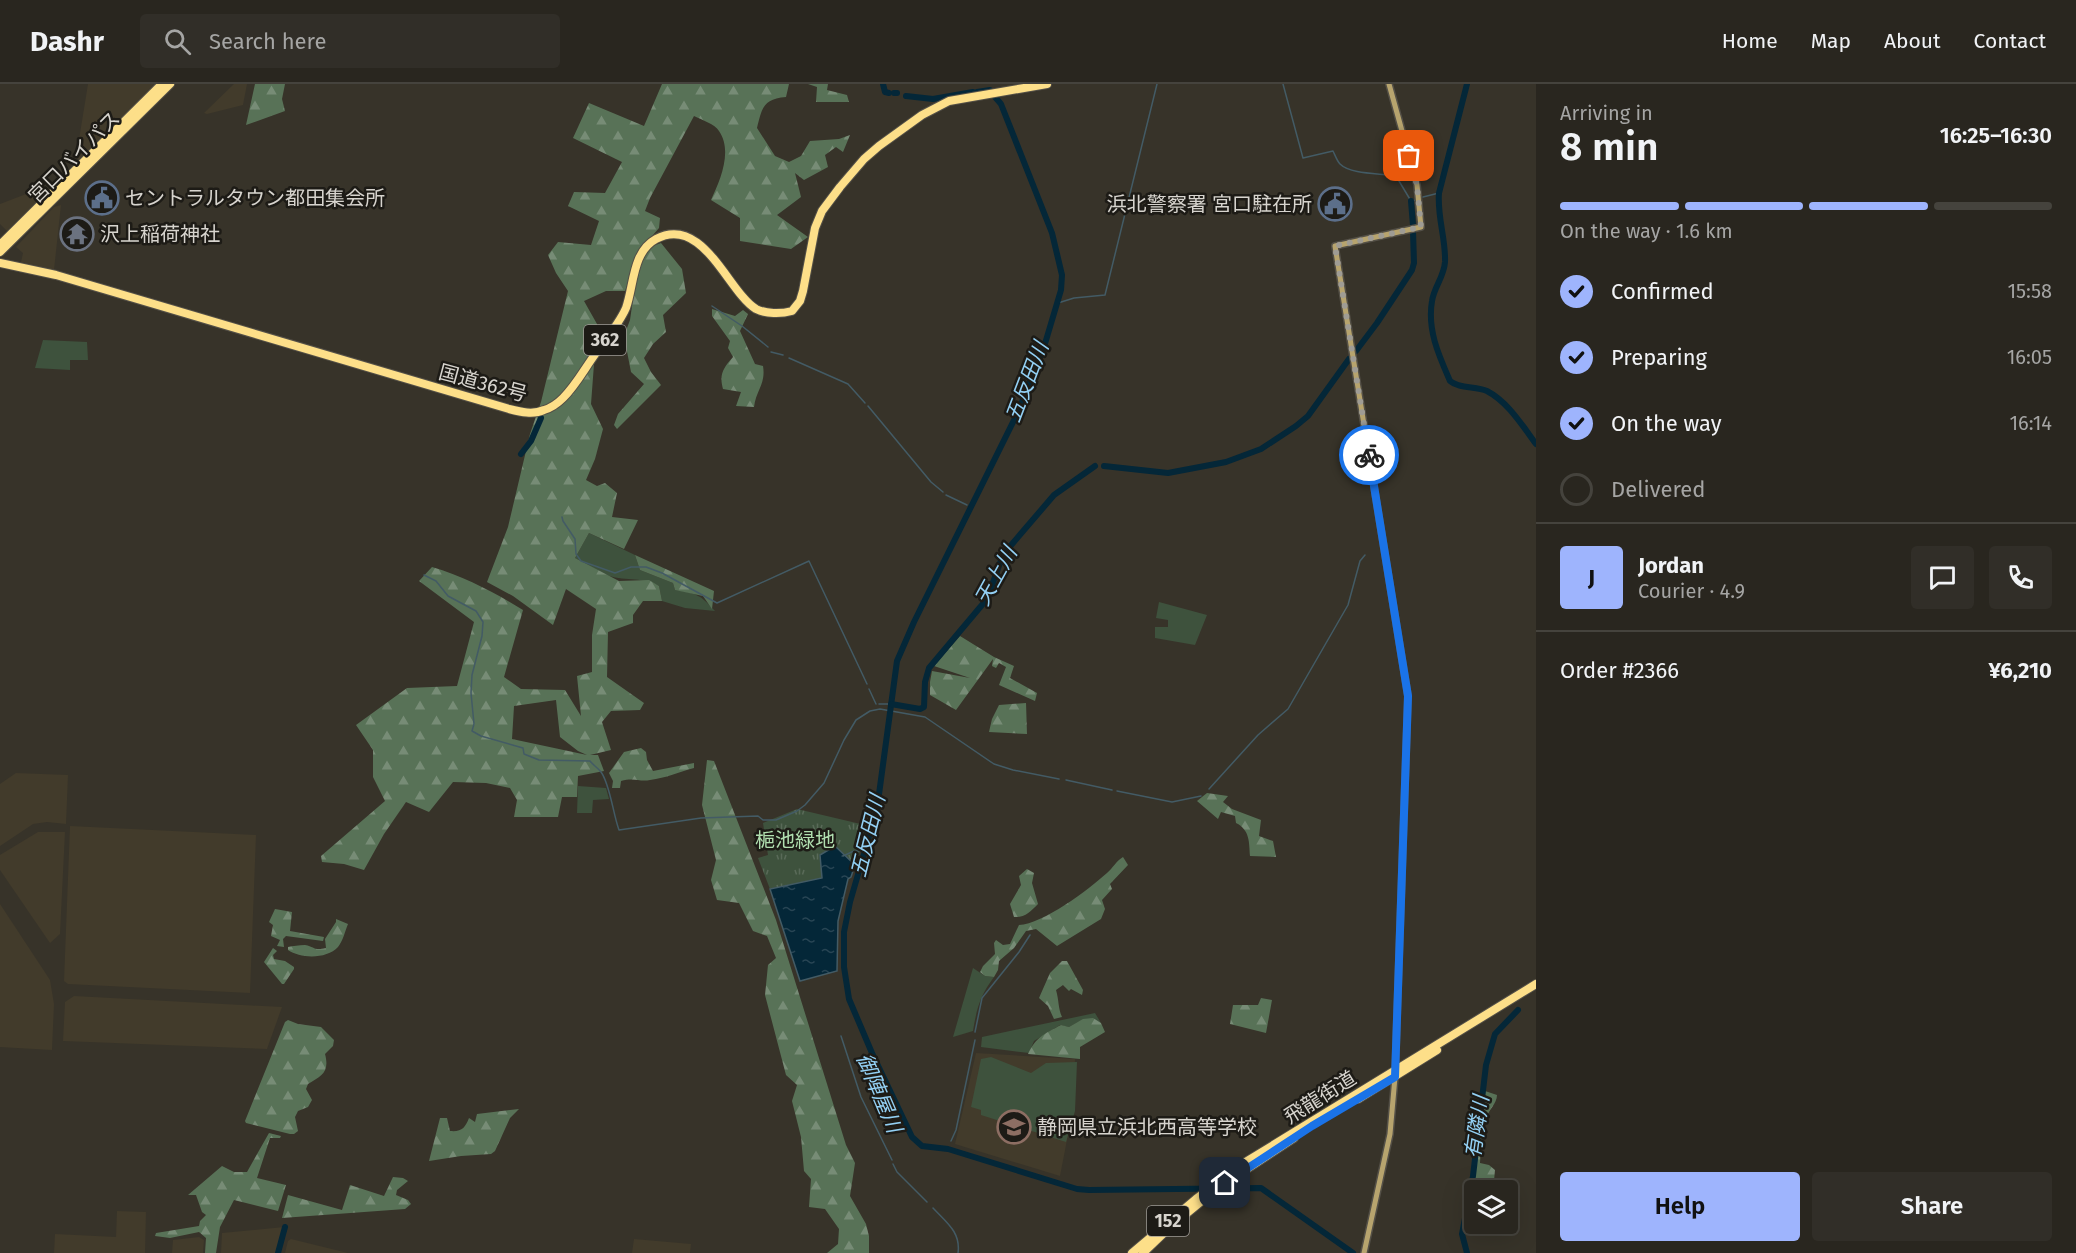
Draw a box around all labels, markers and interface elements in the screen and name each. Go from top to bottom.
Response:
search box [140,14,560,68]
text: Dashr [30,25,104,58]
icon: search [161,25,194,58]
text: Search here [209,28,326,55]
text: Home [1722,28,1778,54]
text: Map [1811,28,1851,54]
text: About [1884,28,1941,54]
text: Contact [1974,28,2046,54]
text: Arriving in [1560,101,1653,125]
street label: 宮口バイパス [23,106,125,208]
text: 16:25–16:30 [1940,122,2052,149]
text: 8 min [1560,124,1659,170]
pin [1383,130,1434,181]
icon: bag [1392,139,1425,172]
public building icon: セントラルタウン都田集会所 [84,180,120,216]
place label: セントラルタウン都田集会所 [125,186,385,210]
public building icon: 浜北警察署 宮口駐在所 [1317,186,1353,222]
place label: 浜北警察署 宮口駐在所 [1107,192,1312,216]
temple icon: 沢上稲荷神社 [59,216,95,252]
text: On the way · 1.6 km [1560,219,1733,243]
place label: 沢上稲荷神社 [100,222,220,246]
icon: check [1560,275,1593,308]
text: Confirmed [1611,278,1714,305]
text: 15:58 [2007,279,2052,303]
road number: 362 [584,325,626,355]
water label: 五反田川 [1000,336,1055,426]
icon: check [1560,341,1593,374]
text: Preparing [1611,344,1707,371]
text: 16:05 [2007,345,2052,369]
street label: 国道362号 [436,360,530,406]
icon: check [1560,407,1593,440]
text: On the way [1611,410,1722,437]
text: 16:14 [2009,411,2052,435]
courier [1339,425,1399,485]
icon: bike [1353,439,1386,472]
text: Delivered [1611,476,1706,503]
water label: 天上川 [969,540,1024,610]
button: chat [1911,546,1974,609]
button: phone [1989,546,2052,609]
text: Jordan [1638,552,1704,579]
text: J [1588,564,1595,591]
text: Courier · 4.9 [1638,579,1745,603]
text: Order #2366 [1560,657,1679,684]
text: ¥6,210 [1989,657,2052,684]
water label: 五反田川 [845,790,891,880]
park label: 梔池緑地 [755,828,835,852]
water label: 御陣屋川 [851,1049,908,1139]
street label: 飛龍街道 [1280,1066,1360,1128]
water label: 有隣川 [1460,1092,1495,1160]
school or university icon: 静岡県立浜北西高等学校 [996,1109,1032,1145]
place label: 静岡県立浜北西高等学校 [1037,1115,1257,1139]
pin [1199,1157,1250,1208]
icon: home [1208,1166,1241,1199]
button: Help [1560,1172,1800,1241]
button: Share [1812,1172,2052,1241]
map controls [1464,1180,1518,1234]
button: layers [1464,1180,1518,1234]
road number: 152 [1147,1206,1189,1236]

